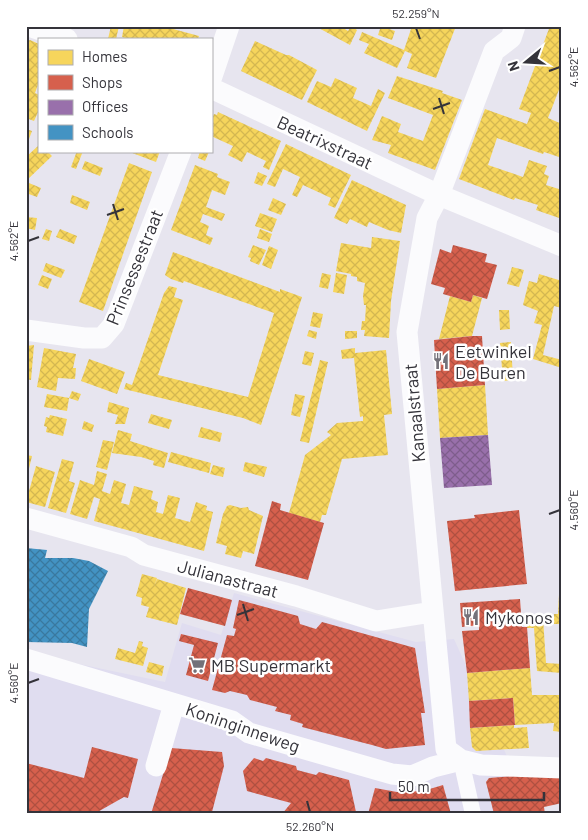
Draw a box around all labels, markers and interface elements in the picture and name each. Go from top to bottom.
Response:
text: 52.259°N [392,6,440,20]
legend [38,38,212,152]
north arrow [500,38,550,88]
text: Homes [82,47,127,65]
text: 4.562°E [566,47,580,87]
text: N [504,59,523,73]
text: Shops [82,73,122,91]
text: Offices [82,97,128,115]
street label: Beatrixstraat [274,110,376,174]
text: Schools [82,123,134,141]
street label: Prinsessestraat [101,206,167,328]
text: 4.562°E [6,221,20,261]
place label: Eetwinkel De Buren [455,340,532,383]
restaurant icon: Eetwinkel De Buren [431,351,451,371]
street label: Kanaalstraat [399,363,429,463]
text: 4.560°E [566,490,580,530]
street label: Julianastraat [175,554,281,602]
place label: Mykonos [485,606,553,628]
restaurant icon: Mykonos [461,607,481,627]
place label: MB Supermarkt [211,654,331,676]
supermarket icon: MB Supermarkt [187,655,207,675]
text: 4.560°E [6,663,20,703]
street label: Koninginneweg [183,697,303,757]
scale bar [390,770,544,802]
text: 50 m [398,777,430,795]
text: 52.260°N [286,819,334,833]

